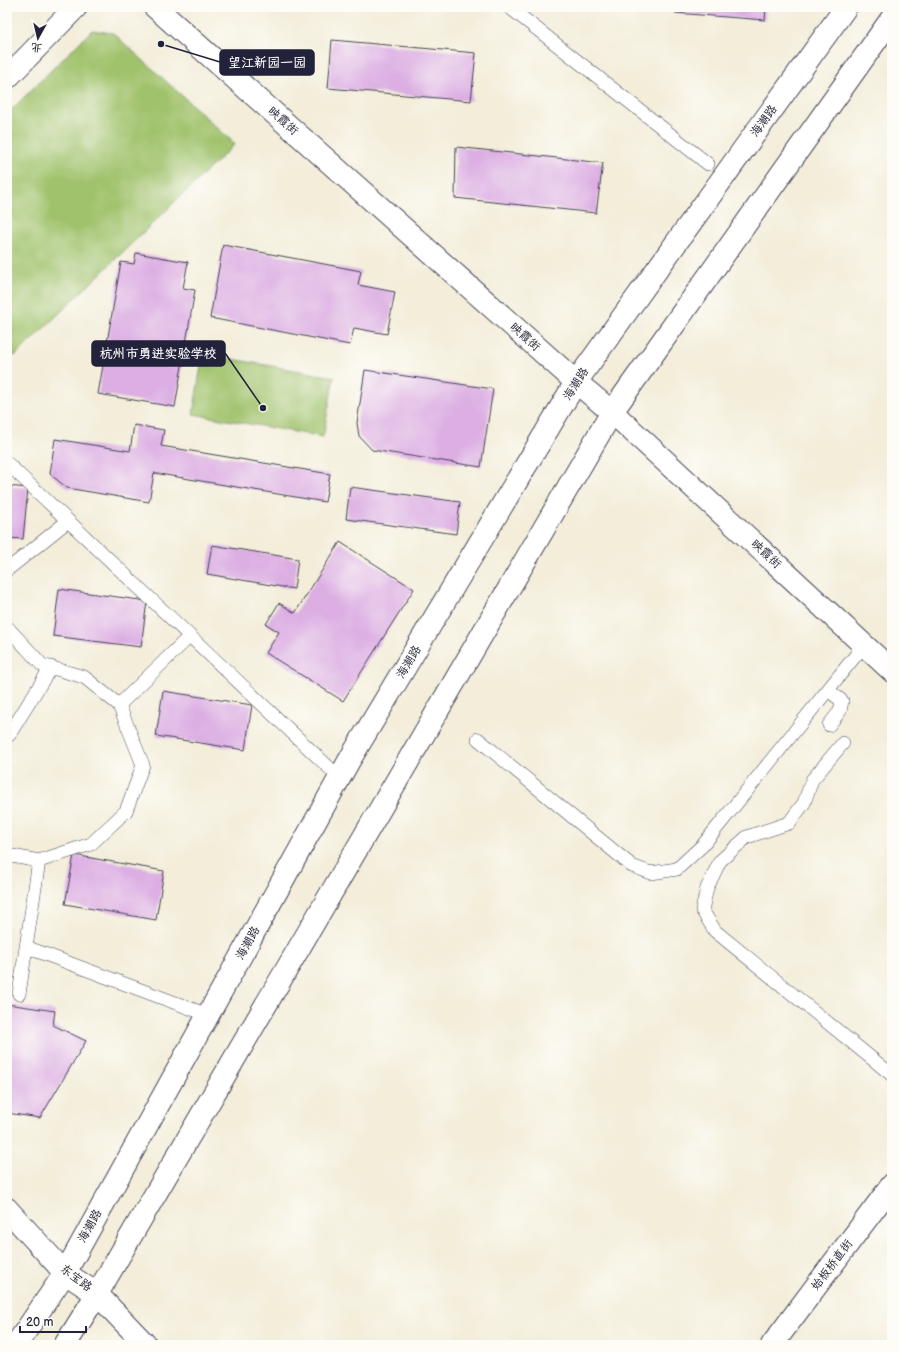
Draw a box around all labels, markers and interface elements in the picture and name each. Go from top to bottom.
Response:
north arrow [18,18,58,58]
text: 北 [30,40,43,55]
callout: 望江新园一园 [220,50,314,75]
text: 望江新园一园 [228,55,306,71]
street label: 海潮路 [747,102,781,140]
street label: 映霞街 [265,103,301,139]
street label: 映霞街 [507,319,543,355]
callout: 杭州市勇进实验学校 [92,341,225,366]
text: 杭州市勇进实验学校 [99,346,217,362]
street label: 海潮路 [560,365,592,403]
street label: 映霞街 [748,536,784,572]
street label: 海潮路 [393,643,425,681]
street label: 海潮路 [233,924,263,962]
street label: 海潮路 [75,1207,105,1245]
street label: 始板桥直街 [808,1237,856,1293]
street label: 东宝路 [57,1261,95,1295]
scale bar [20,1308,86,1334]
text: 20 m [26,1315,53,1330]

